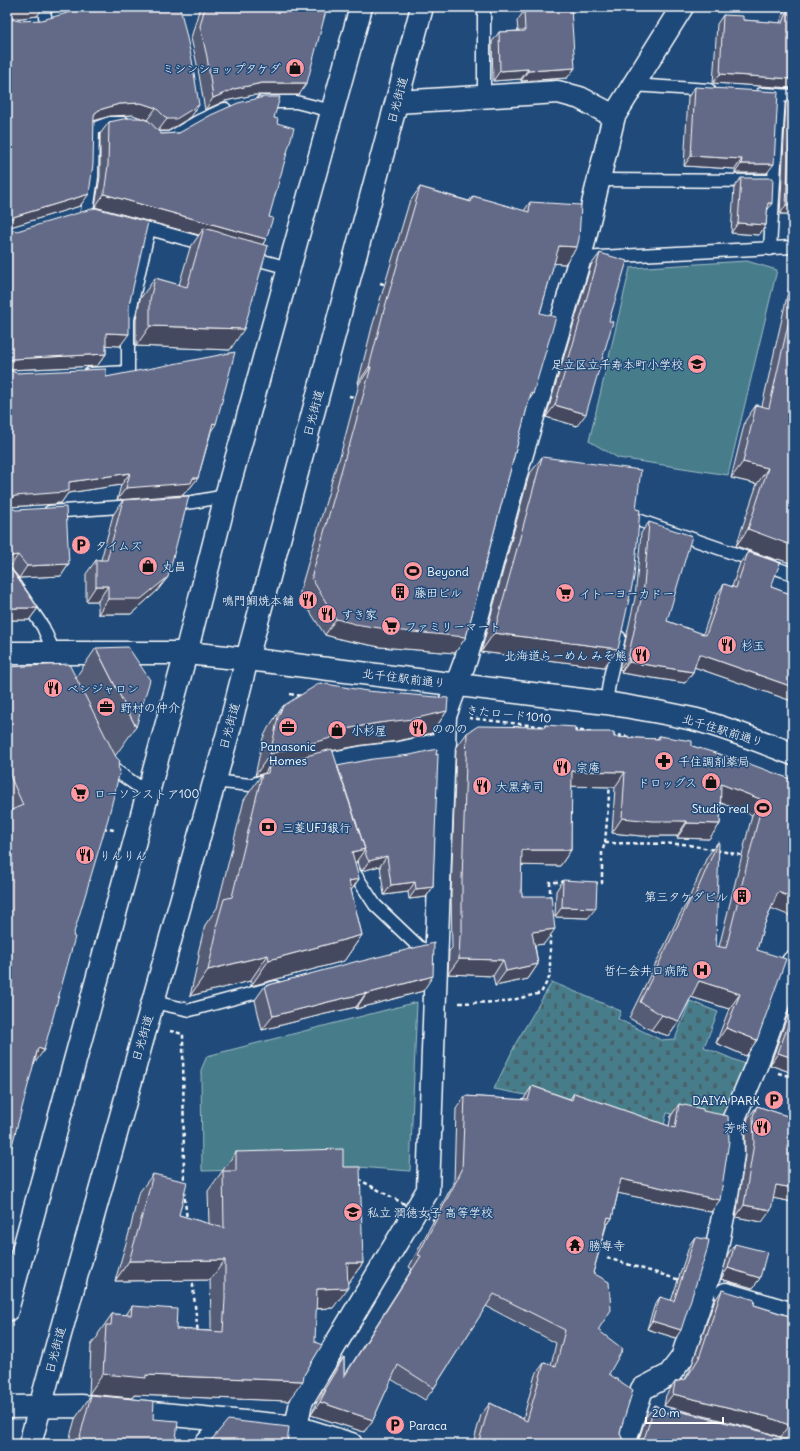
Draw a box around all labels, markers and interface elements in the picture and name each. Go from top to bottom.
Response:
shop icon: ミシンショップタケダ [284,57,306,79]
place label: ミシンショップタケダ [162,61,281,76]
street label: 日光街道 [384,75,410,125]
school or university icon: 足立区立千寿本町小学校 [686,353,708,375]
place label: 足立区立千寿本町小学校 [551,357,683,372]
street label: 日光街道 [300,388,326,438]
parking icon: タイムズ [70,534,92,556]
place label: タイムズ [95,538,142,553]
shop icon: 丸昌 [137,555,159,577]
place label: 丸昌 [162,559,186,574]
sports icon: Beyond [402,560,424,582]
place label: Beyond [427,564,469,579]
building icon: 藤田ビル [389,581,411,603]
supermarket icon: イトーヨーカドー [554,582,576,604]
place label: 藤田ビル [414,585,462,600]
place label: イトーヨーカドー [579,586,674,601]
restaurant icon: 鳴門鯛焼本舗 [297,589,319,611]
place label: 鳴門鯛焼本舗 [222,593,294,608]
restaurant icon: すき家 [316,603,338,625]
place label: すき家 [341,607,377,622]
supermarket icon: ファミリーマート [380,615,402,637]
place label: ファミリーマート [405,619,501,634]
restaurant icon: 杉玉 [716,634,738,656]
place label: 杉玉 [741,638,765,653]
restaurant icon: 北海道らーめん みそ熊 [630,644,652,666]
place label: 北海道らーめん みそ熊 [504,648,627,663]
street label: 北千住駅前通り [361,665,447,691]
restaurant icon: ベンジャロン [42,677,64,699]
place label: ベンジャロン [67,681,139,696]
office icon: 野村の仲介 [95,696,117,718]
place label: 野村の仲介 [120,700,180,715]
street label: 日光街道 [216,701,242,751]
street label: きたロード1010 [466,702,552,726]
street label: 北千住駅前通り [681,711,765,749]
office icon: Panasonic Homes [277,716,299,738]
restaurant icon: ののの [407,717,429,739]
shop icon: 小杉屋 [326,719,348,741]
place label: ののの [432,721,468,736]
place label: 小杉屋 [351,723,387,738]
place label: Panasonic Homes [260,739,316,768]
pharmacy icon: 千住調剤薬局 [653,750,675,772]
place label: 千住調剤薬局 [678,754,750,769]
restaurant icon: 宗庵 [551,756,573,778]
place label: 宗庵 [576,760,600,775]
shop icon: ドロッグス [700,771,722,793]
restaurant icon: 大黒寿司 [471,775,493,797]
place label: ドロッグス [638,775,697,790]
place label: 大黒寿司 [496,779,544,794]
supermarket icon: ローソンストア100 [69,782,91,804]
place label: ローソンストア100 [94,786,200,801]
sports icon: Studio real [752,797,774,819]
place label: Studio real [692,801,749,816]
bank icon: 三菱UFJ銀行 [257,816,279,838]
place label: 三菱UFJ銀行 [282,820,351,835]
restaurant icon: りんりん [74,844,96,866]
place label: りんりん [99,848,147,863]
building icon: 第三タケダビル [731,885,753,907]
place label: 第三タケダビル [644,889,728,904]
hospital icon: 哲仁会井口病院 [691,959,713,981]
place label: 哲仁会井口病院 [604,963,688,978]
street label: 日光街道 [128,1013,156,1063]
parking icon: DAIYA PARK [763,1089,785,1111]
place label: DAIYA PARK [692,1093,761,1108]
restaurant icon: 芳味 [751,1116,773,1138]
place label: 芳味 [724,1120,748,1135]
school or university icon: 私立 潤徳女子 高等学校 [342,1201,364,1223]
place label: 私立 潤徳女子 高等学校 [367,1205,493,1220]
temple icon: 勝専寺 [564,1234,586,1256]
place label: 勝専寺 [589,1238,625,1253]
street label: 日光街道 [42,1325,68,1375]
scale bar [646,1399,723,1425]
text: 20 m [652,1405,680,1420]
parking icon: Paraca [384,1414,406,1436]
place label: Paraca [409,1418,447,1433]

